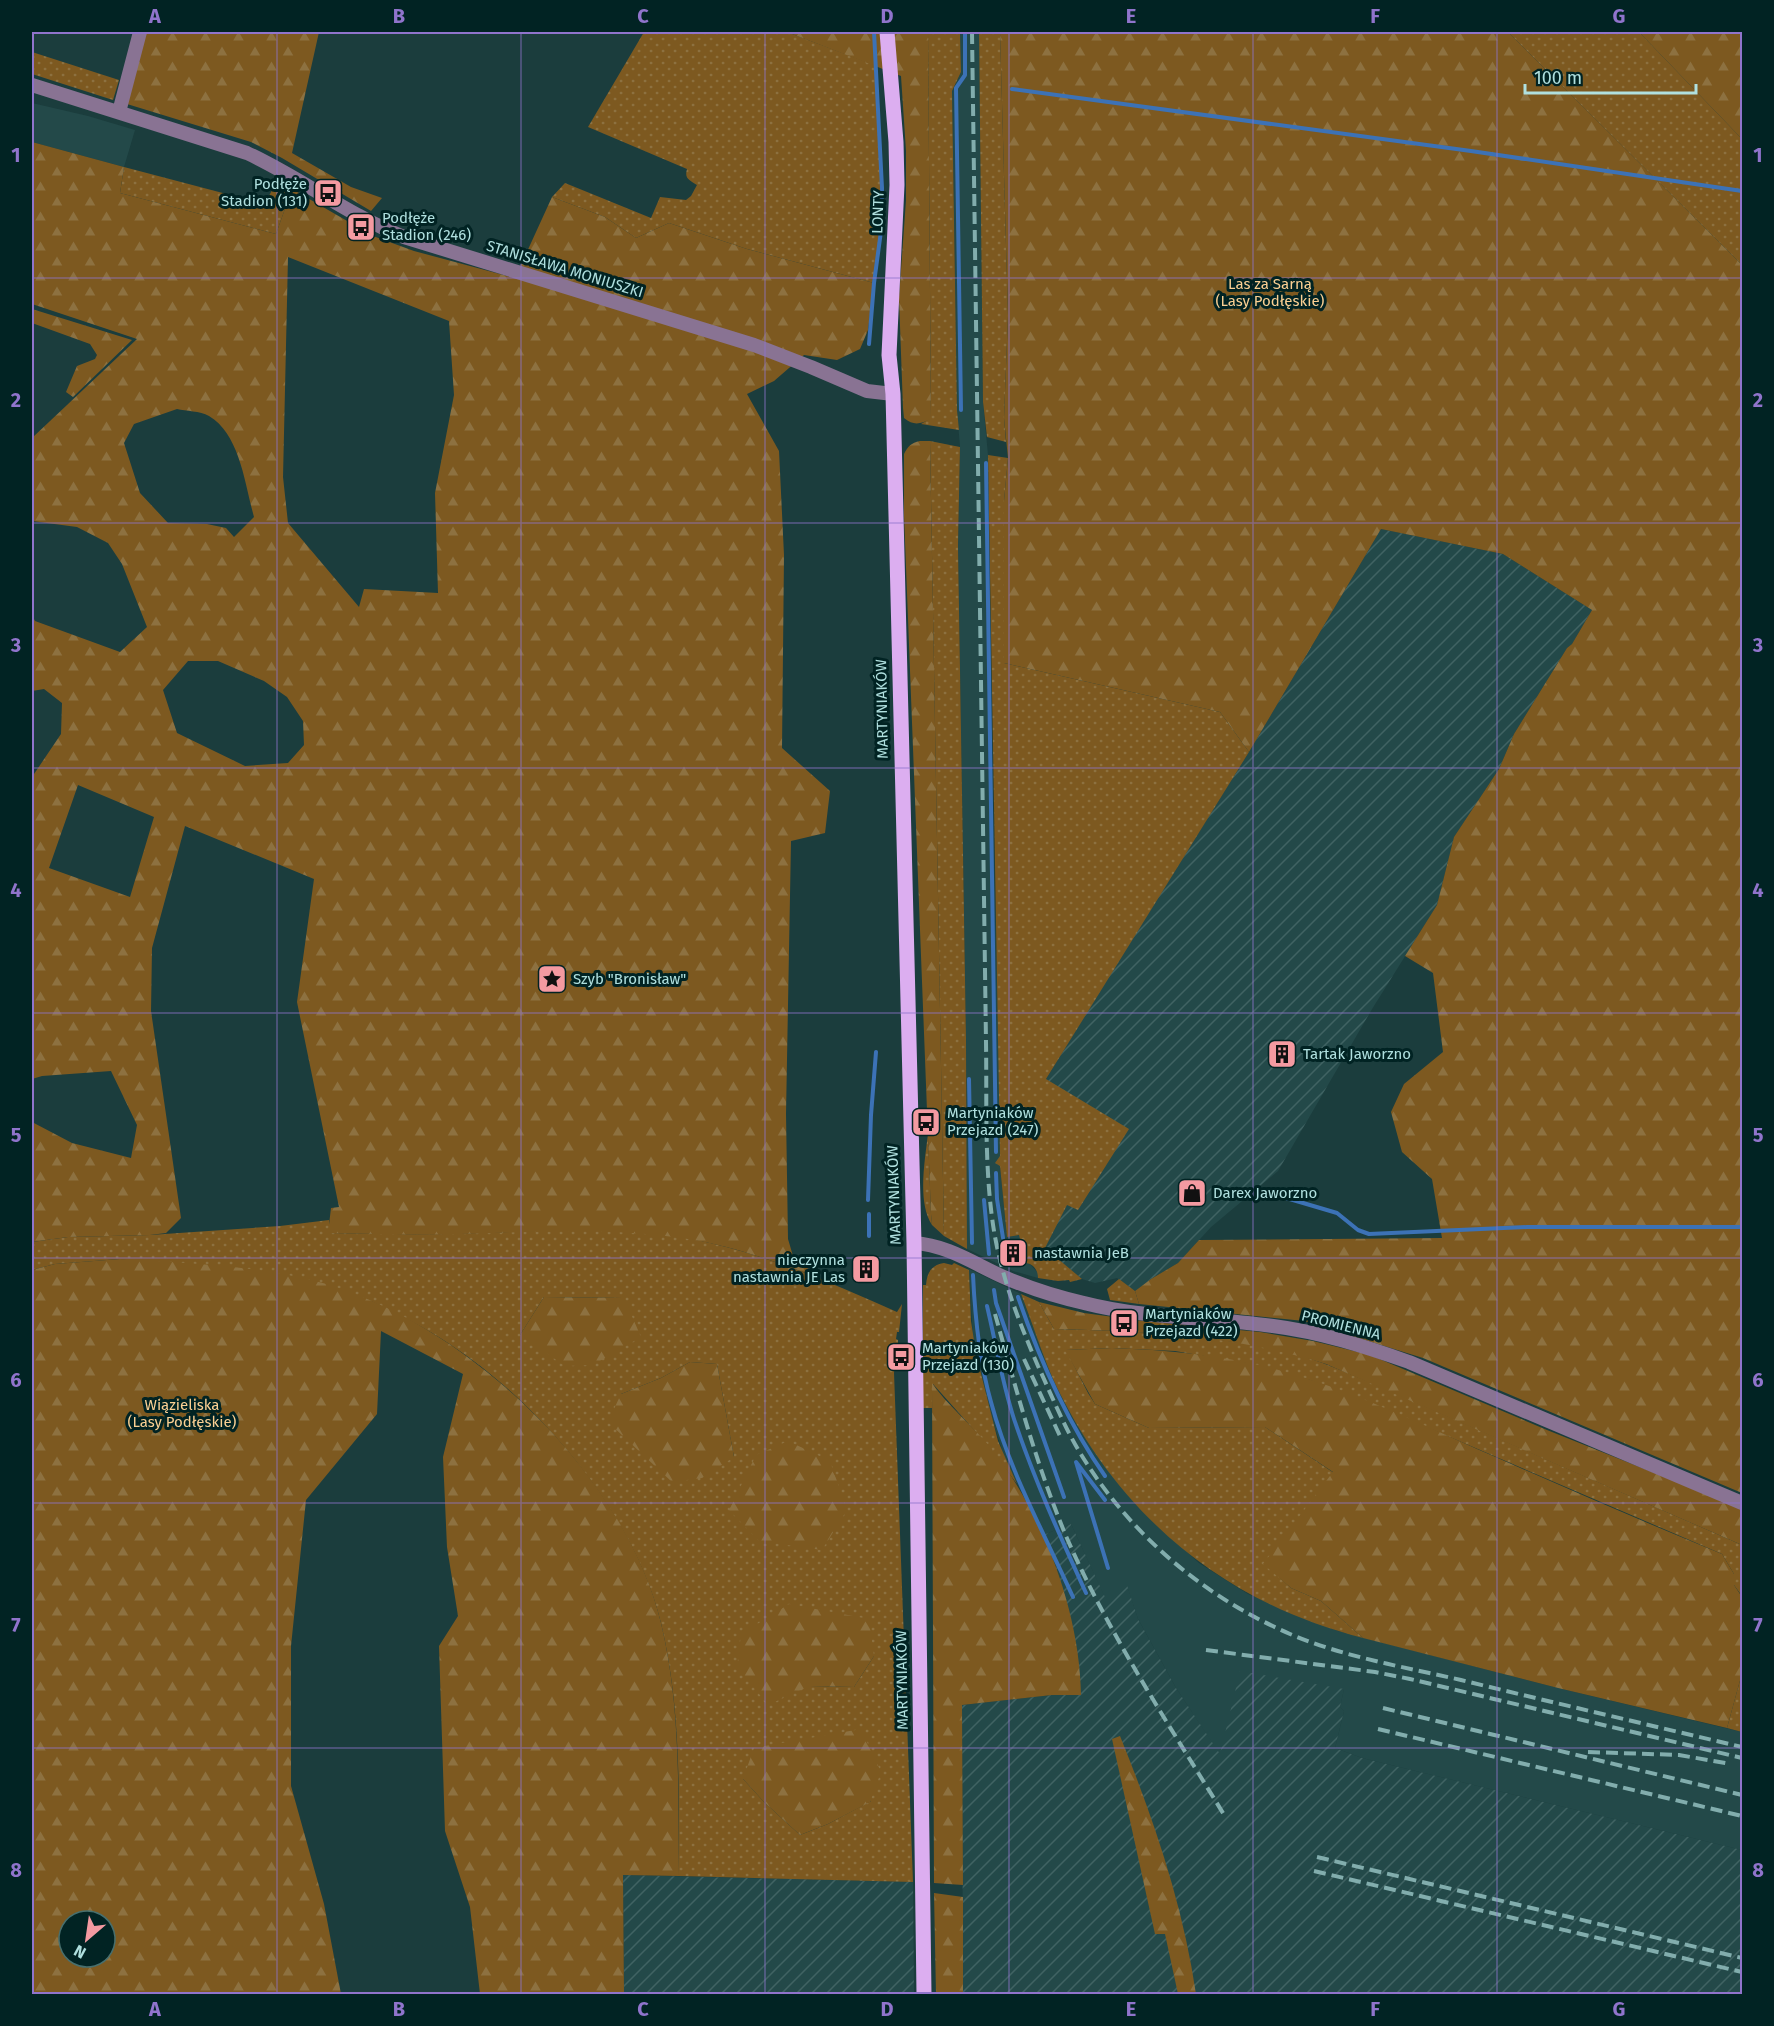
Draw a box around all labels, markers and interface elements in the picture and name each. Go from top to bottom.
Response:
text: A [148,4,162,28]
text: B [393,4,405,28]
text: C [637,4,649,28]
text: D [880,4,894,28]
text: E [1126,4,1136,28]
text: F [1370,4,1380,28]
text: G [1613,4,1625,28]
scale bar [1525,57,1696,95]
text: 100 m [1534,67,1582,89]
text: 1 [11,143,21,167]
text: 1 [1753,143,1763,167]
place label: Podłęże Stadion (131) [221,175,307,210]
bus stop icon: Podłęże Stadion (131) [312,177,344,209]
street label: LONTY [868,189,888,234]
place label: Podłęże Stadion (246) [382,209,471,244]
bus stop icon: Podłęże Stadion (246) [345,211,377,243]
street label: STANISŁAWA MONIUSZKI [484,237,646,301]
park label: Las za Sarną (Lasy Podłęskie) [1216,275,1325,310]
text: 2 [11,388,21,412]
text: 2 [1753,388,1763,412]
text: 3 [10,633,21,657]
text: 3 [1752,633,1763,657]
street label: MARTYNIAKÓW [872,658,892,759]
text: 4 [10,878,22,902]
text: 4 [1752,878,1764,902]
place icon: Szyb "Bronisław" [536,963,568,995]
place label: Szyb "Bronisław" [573,970,686,988]
building icon: Tartak Jaworzno [1266,1038,1298,1070]
place label: Tartak Jaworzno [1303,1045,1411,1063]
place label: Martyniaków Przejazd (247) [947,1104,1039,1139]
bus stop icon: Martyniaków Przejazd (247) [910,1106,942,1138]
text: 5 [11,1123,22,1147]
text: 5 [1753,1123,1764,1147]
street label: MARTYNIAKÓW [883,1144,905,1245]
shop icon: Darex Jaworzno [1176,1177,1208,1209]
place label: Darex Jaworzno [1213,1184,1317,1202]
building icon: nastawnia JeB [997,1237,1029,1269]
place label: nastawnia JeB [1034,1244,1129,1262]
place label: nieczynna nastawnia JE Las [733,1251,845,1286]
building icon: nieczynna nastawnia JE Las [850,1253,882,1285]
place label: Martyniaków Przejazd (422) [1145,1305,1238,1340]
street label: PROMIENNA [1299,1306,1383,1344]
bus stop icon: Martyniaków Przejazd (422) [1108,1307,1140,1339]
place label: Martyniaków Przejazd (130) [922,1339,1014,1374]
bus stop icon: Martyniaków Przejazd (130) [885,1341,917,1373]
text: 6 [10,1368,22,1392]
text: 6 [1752,1368,1764,1392]
park label: Wiązieliska (Lasy Podłęskie) [128,1396,237,1431]
text: 7 [11,1613,21,1637]
text: 7 [1753,1613,1763,1637]
street label: MARTYNIAKÓW [892,1629,912,1730]
text: 8 [10,1858,22,1882]
text: 8 [1752,1858,1764,1882]
north arrow [57,1909,117,1969]
text: N [71,1941,89,1963]
text: A [148,1997,162,2021]
text: B [393,1997,405,2021]
text: C [637,1997,649,2021]
text: D [880,1997,894,2021]
text: E [1126,1997,1136,2021]
text: F [1370,1997,1380,2021]
text: G [1613,1997,1625,2021]

